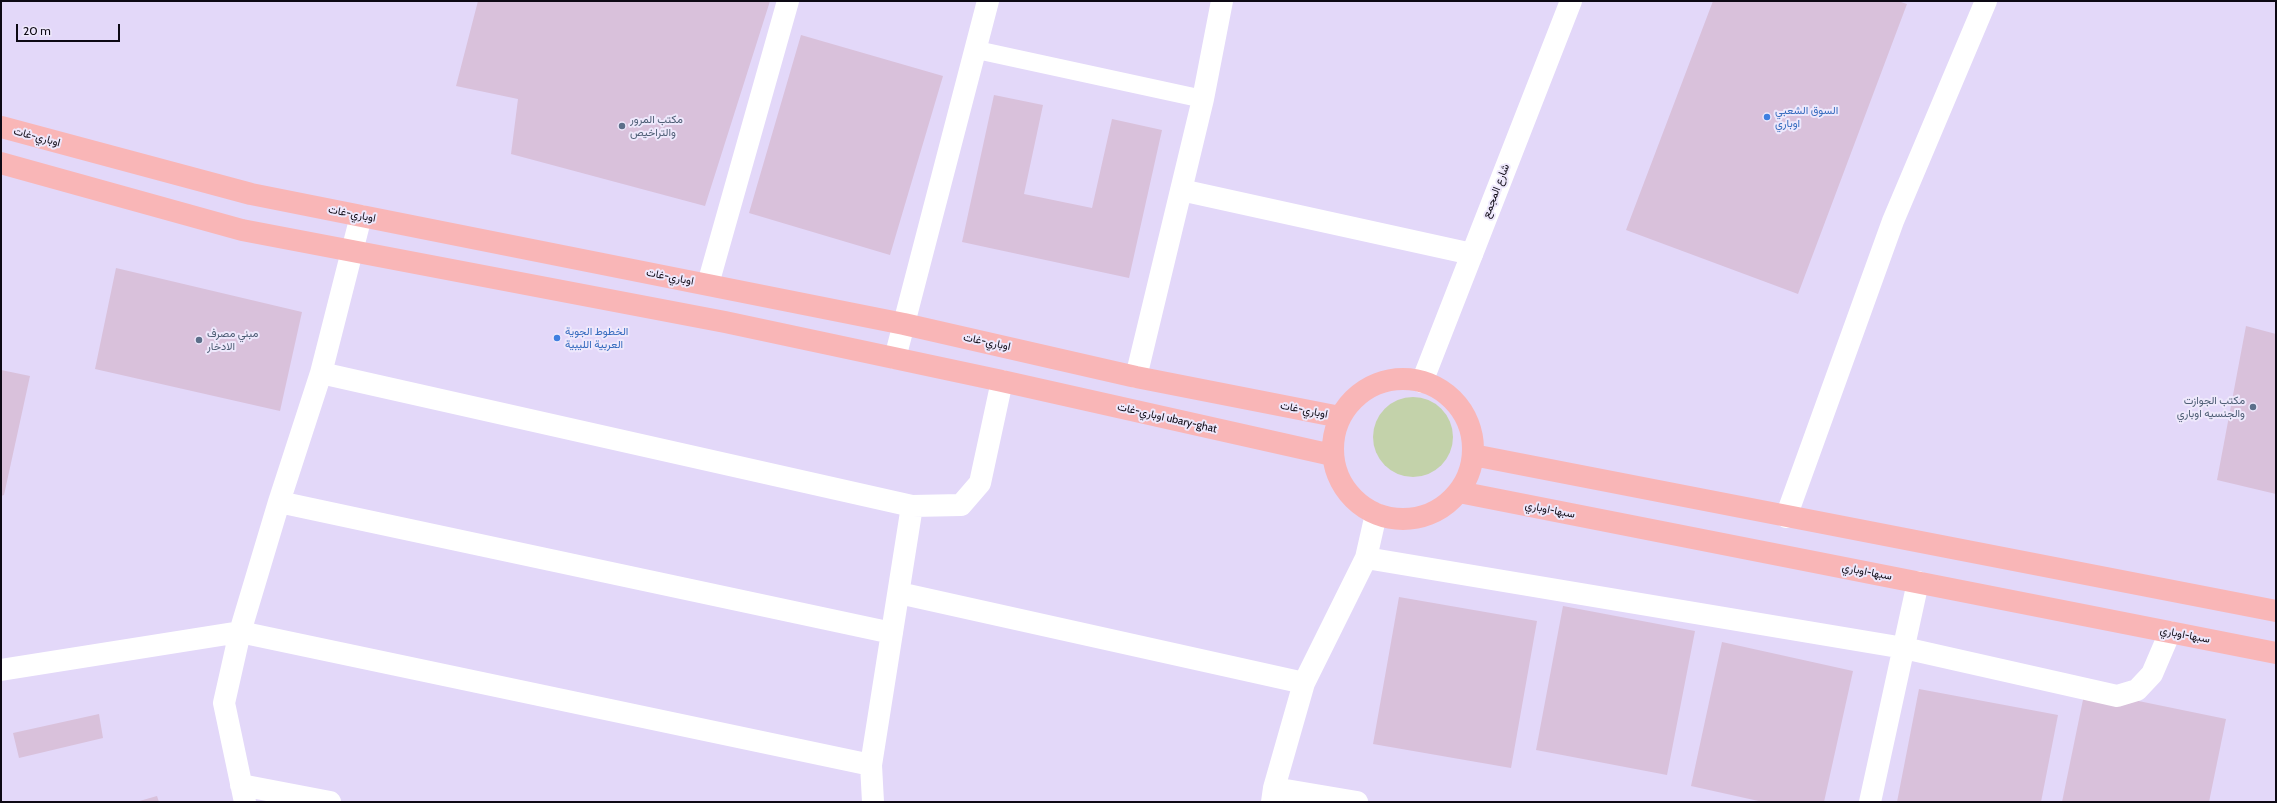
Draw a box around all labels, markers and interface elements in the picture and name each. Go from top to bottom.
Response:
scale bar [18,16,122,42]
text: 20 m [23,23,51,38]
place label: السوق الشعبي اوباري [1775,104,1838,130]
marker: السوق الشعبي اوباري [1762,112,1772,122]
place label: مكتب المرور والتراخيص [630,113,683,139]
marker: مكتب المرور والتراخيص [617,121,627,131]
street label: اوباري-غات [12,124,62,150]
street label: شارع المجمع [1480,162,1512,220]
street label: اوباري-غات [327,203,377,225]
street label: اوباري-غات [645,266,695,288]
place label: الخطوط الجوية العربية الليبية [565,325,628,351]
place label: مبني مصرف الادخار [207,327,258,353]
street label: اوباري-غات [962,331,1012,353]
marker: الخطوط الجوية العربية الليبية [552,333,562,343]
marker: مبني مصرف الادخار [194,335,204,345]
place label: مكتب الجوازت والجنسيه اوباري [2177,394,2245,420]
street label: اوباري-غات [1279,399,1329,421]
street label: اوباري-غات ubary-ghat [1116,400,1218,436]
marker: مكتب الجوازت والجنسيه اوباري [2248,402,2258,412]
street label: سبها-اوباري [1524,499,1576,521]
street label: سبها-اوباري [1841,561,1893,583]
street label: سبها-اوباري [2159,624,2211,646]

